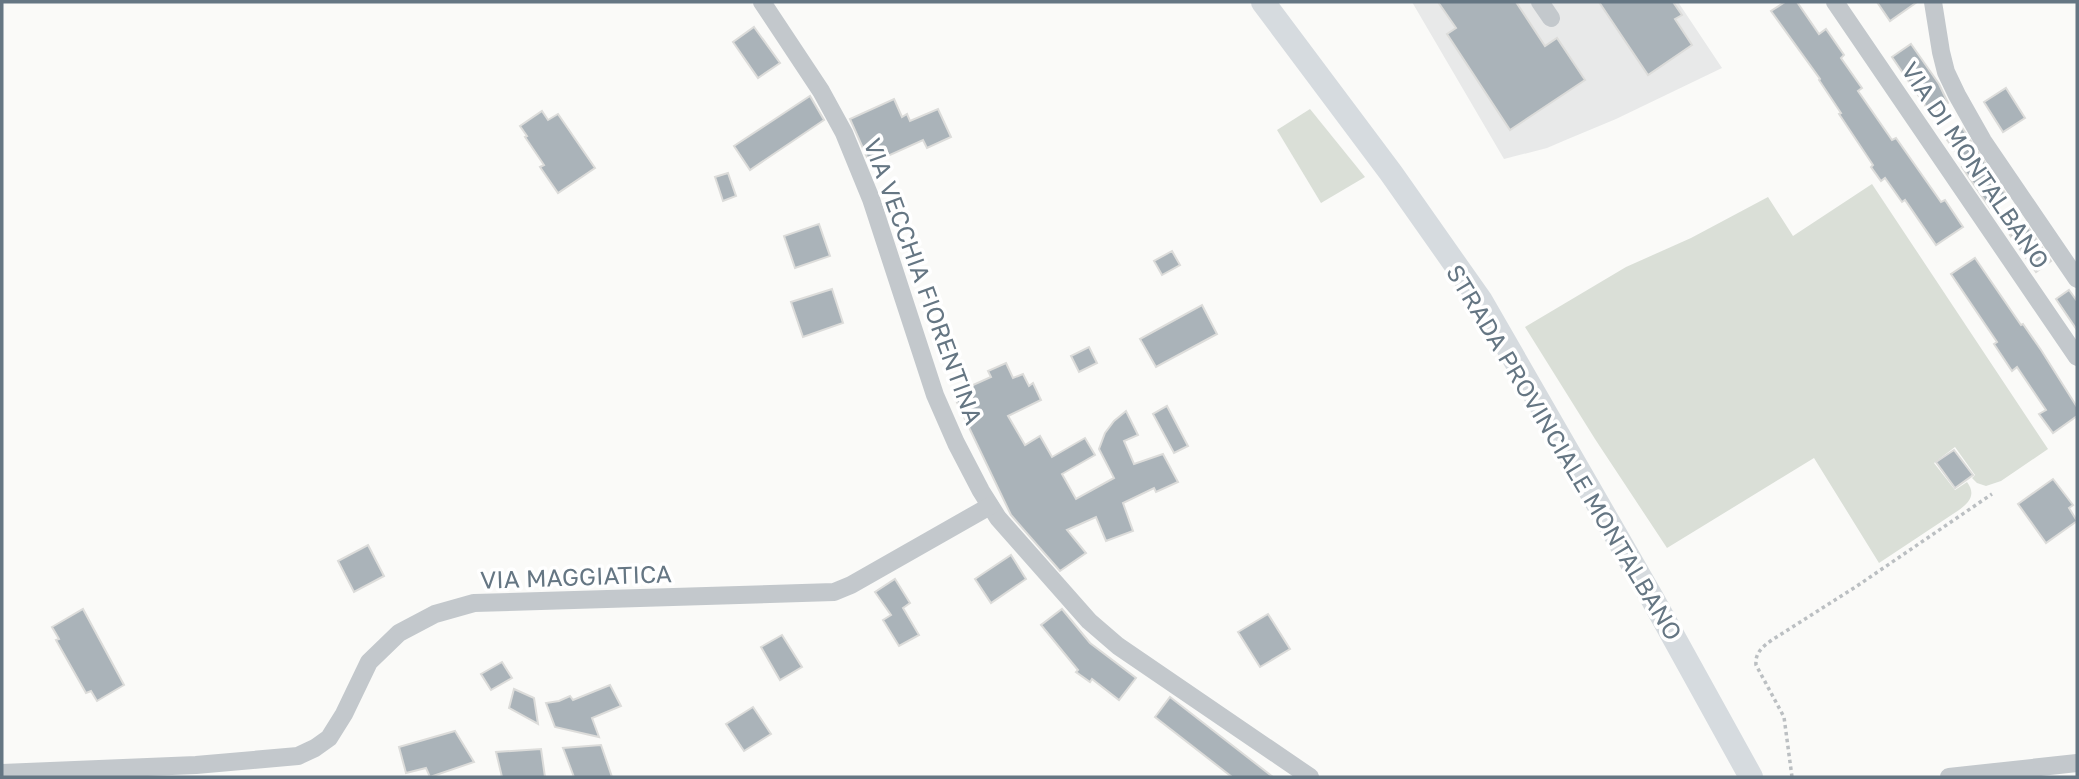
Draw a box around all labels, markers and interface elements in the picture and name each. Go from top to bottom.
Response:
street label: VIA DI MONTALBANO [1896,56,2056,274]
street label: VIA VECCHIA FIORENTINA [859,134,989,428]
street label: STRADA PROVINCIALE MONTALBANO [1441,259,1689,645]
street label: VIA MAGGIATICA [480,558,672,594]

